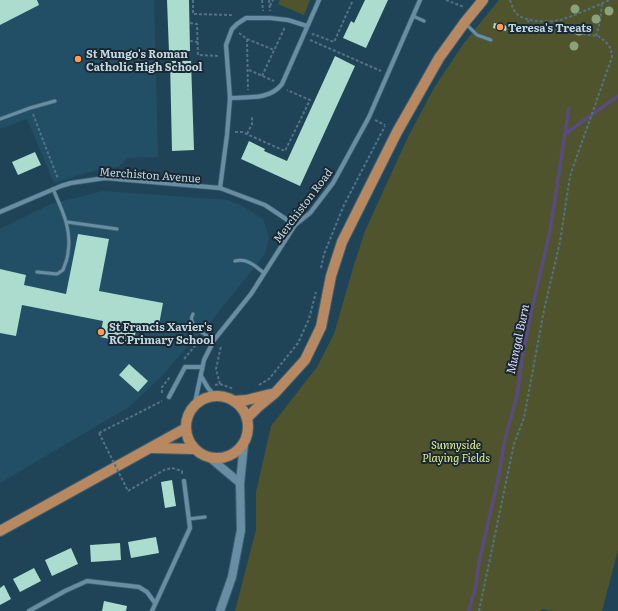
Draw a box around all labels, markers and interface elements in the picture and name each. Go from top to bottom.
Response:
place label: Teresa's Treats [508,19,592,35]
marker: Teresa's Treats [495,22,505,32]
place label: St Mungo's Roman Catholic High School [86,45,203,74]
marker: St Mungo's Roman Catholic High School [73,54,83,64]
street label: Merchiston Avenue [99,162,201,186]
street label: Merchiston Road [269,164,336,246]
water label: Mungal Burn [501,302,533,376]
place label: St Francis Xavier's RC Primary School [109,318,214,347]
marker: St Francis Xavier's RC Primary School [96,327,106,337]
park label: Sunnyside Playing Fields [422,436,490,465]

